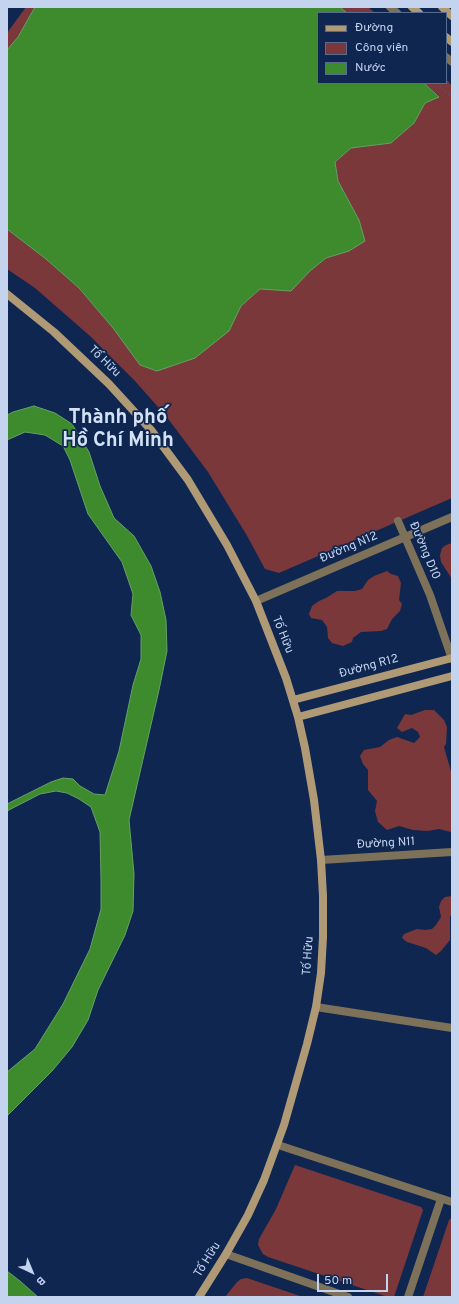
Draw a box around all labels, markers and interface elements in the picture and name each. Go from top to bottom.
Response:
legend [317,12,447,84]
text: Đường [355,20,393,36]
text: Công viên [355,40,408,56]
text: Nước [355,60,386,76]
street label: Tố Hữu [85,343,123,381]
district label: Thành phố Hồ Chí Minh [62,407,174,454]
street label: Đường D10 [405,520,443,582]
street label: Đường N12 [318,529,380,567]
street label: Tố Hữu [268,614,296,656]
street label: Đường R12 [338,652,400,682]
street label: Đường N11 [356,835,416,853]
street label: Tố Hữu [300,936,318,976]
street label: Tố Hữu [192,1240,224,1280]
north arrow [12,1252,52,1292]
scale bar [319,1266,390,1292]
text: B [33,1273,48,1288]
text: 50 m [324,1273,352,1289]

